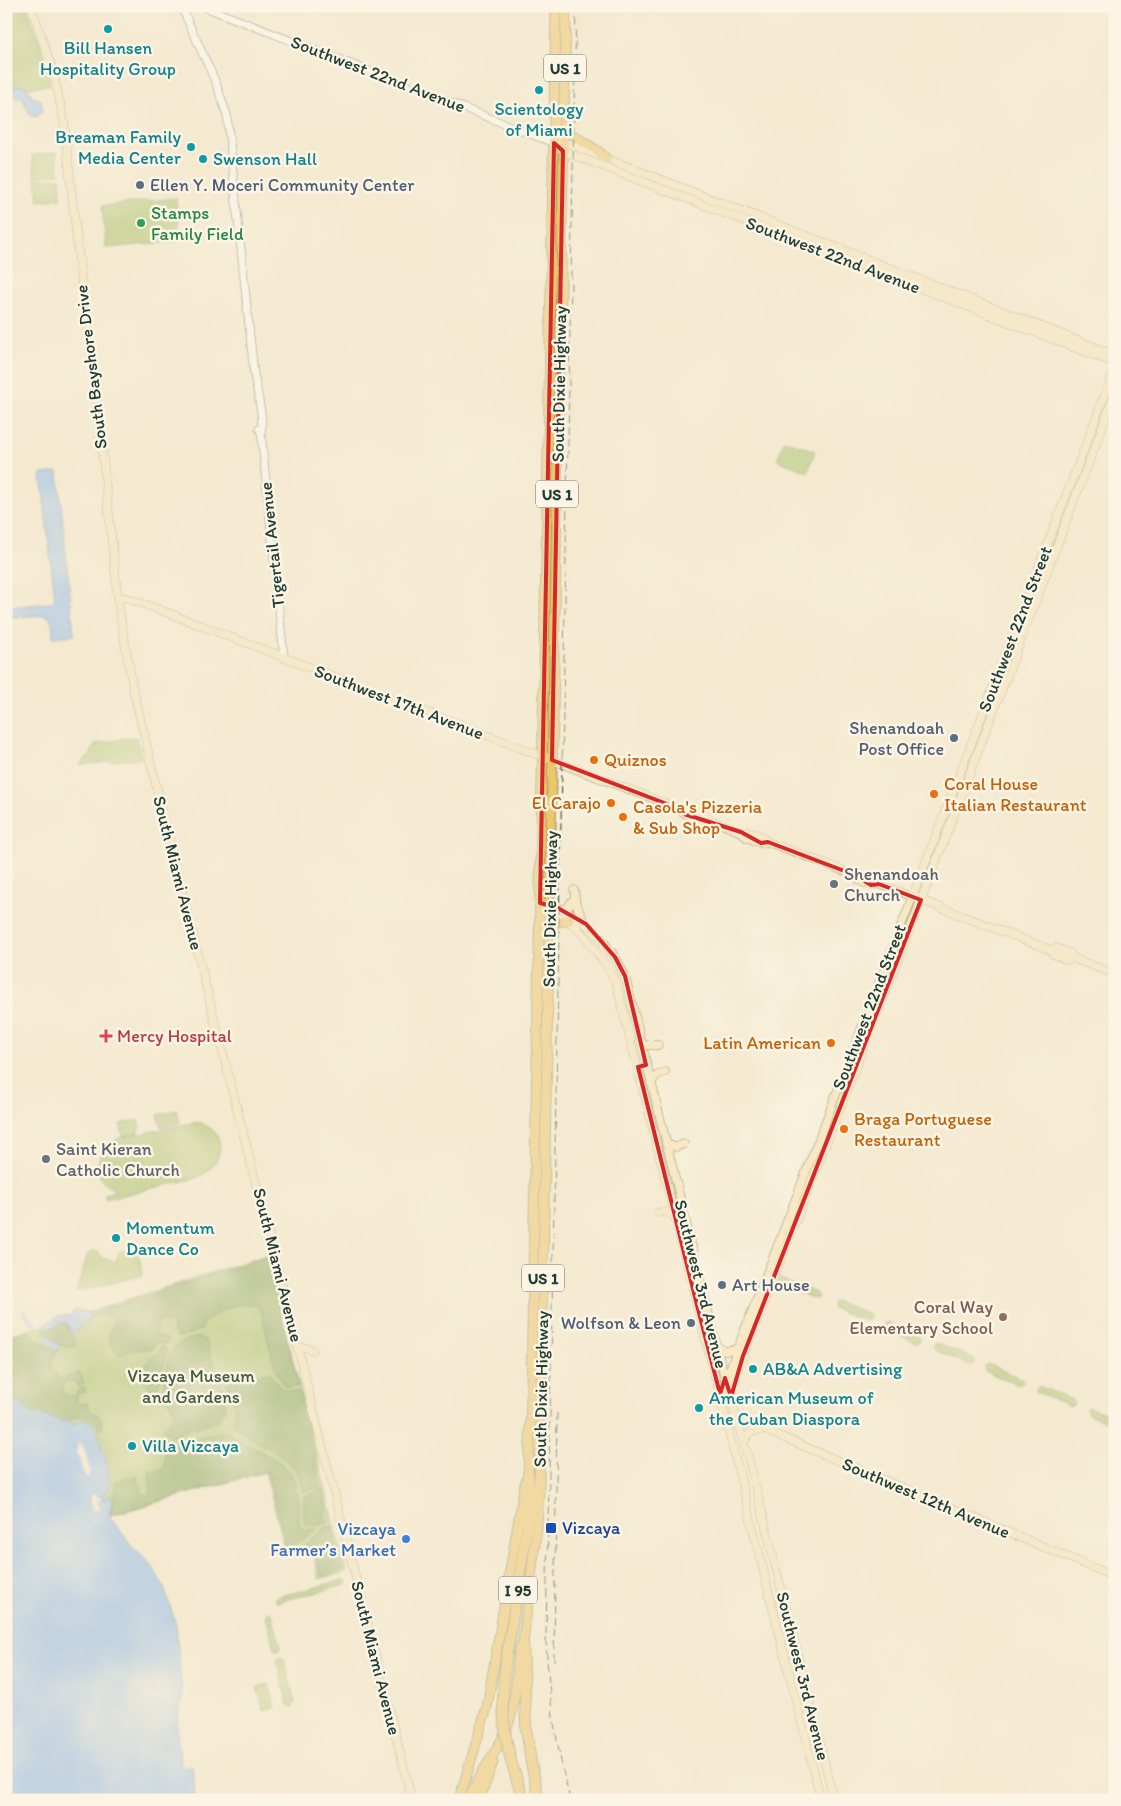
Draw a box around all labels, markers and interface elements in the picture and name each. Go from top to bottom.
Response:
marker: Bill Hansen Hospitality Group [102,23,114,35]
street label: Southwest 22nd Avenue [288,31,468,117]
place label: Bill Hansen Hospitality Group [40,37,176,80]
road number: US 1 [544,54,586,82]
marker: Scientology of Miami [533,84,545,96]
place label: Scientology of Miami [494,98,584,141]
place label: Breaman Family Media Center [55,126,182,169]
marker: Breaman Family Media Center [185,141,197,153]
place label: Swenson Hall [213,148,317,170]
marker: Swenson Hall [197,153,209,165]
place label: Ellen Y. Moceri Community Center [150,174,415,196]
marker: Ellen Y. Moceri Community Center [134,179,146,191]
place label: Stamps Family Field [151,202,244,245]
street label: Southwest 22nd Avenue [743,212,923,298]
marker: Stamps Family Field [135,217,147,229]
street label: South Bayshore Drive [70,284,112,450]
street label: South Dixie Highway [547,305,571,463]
road number: US 1 [536,480,578,508]
street label: Tigertail Avenue [254,481,290,609]
street label: Southwest 22nd Street [973,543,1057,715]
street label: Southwest 17th Avenue [311,660,487,744]
place label: Shenandoah Post Office [849,717,944,760]
marker: Shenandoah Post Office [948,732,960,744]
place label: Quiznos [604,749,667,771]
marker: Quiznos [588,754,600,766]
place label: Coral House Italian Restaurant [944,773,1087,816]
marker: Coral House Italian Restaurant [928,788,940,800]
place label: El Carajo [532,792,601,814]
street label: South Miami Avenue [148,794,208,952]
place label: Casola's Pizzeria & Sub Shop [633,796,763,839]
marker: El Carajo [605,797,617,809]
marker: Casola's Pizzeria & Sub Shop [617,811,629,823]
street label: South Dixie Highway [538,830,562,988]
place label: Shenandoah Church [844,863,939,906]
marker: Shenandoah Church [828,878,840,890]
street label: Southwest 22nd Street [827,921,911,1093]
place label: Mercy Hospital [117,1025,232,1047]
marker: Mercy Hospital [99,1029,113,1043]
place label: Latin American [703,1032,821,1054]
marker: Latin American [825,1037,837,1049]
place label: Braga Portuguese Restaurant [854,1108,992,1151]
marker: Braga Portuguese Restaurant [838,1123,850,1135]
place label: Saint Kieran Catholic Church [56,1138,180,1181]
marker: Saint Kieran Catholic Church [40,1153,52,1165]
street label: South Miami Avenue [248,1186,308,1344]
street label: Southwest 3rd Avenue [669,1197,733,1371]
place label: Momentum Dance Co [126,1217,215,1260]
marker: Momentum Dance Co [110,1232,122,1244]
road number: US 1 [522,1264,564,1292]
place label: Art House [732,1274,810,1296]
marker: Art House [716,1279,728,1291]
place label: Coral Way Elementary School [849,1296,993,1339]
street label: South Dixie Highway [529,1310,553,1468]
marker: Coral Way Elementary School [997,1311,1009,1323]
place label: Wolfson & Leon [561,1312,681,1334]
marker: Wolfson & Leon [685,1317,697,1329]
place label: AB&A Advertising [763,1358,903,1380]
marker: AB&A Advertising [747,1363,759,1375]
park label: Vizcaya Museum and Gardens [127,1365,255,1408]
place label: American Museum of the Cuban Diaspora [709,1387,874,1430]
marker: American Museum of the Cuban Diaspora [693,1402,705,1414]
place label: Villa Vizcaya [142,1435,239,1457]
marker: Villa Vizcaya [126,1440,138,1452]
street label: Southwest 12th Avenue [839,1453,1013,1543]
place label: Vizcaya [562,1517,621,1539]
place label: Vizcaya Farmer’s Market [270,1518,397,1561]
marker: Vizcaya [544,1521,558,1535]
marker: Vizcaya Farmer’s Market [400,1533,412,1545]
road number: I 95 [499,1576,537,1604]
street label: South Miami Avenue [346,1579,406,1737]
street label: Southwest 3rd Avenue [771,1589,835,1763]

